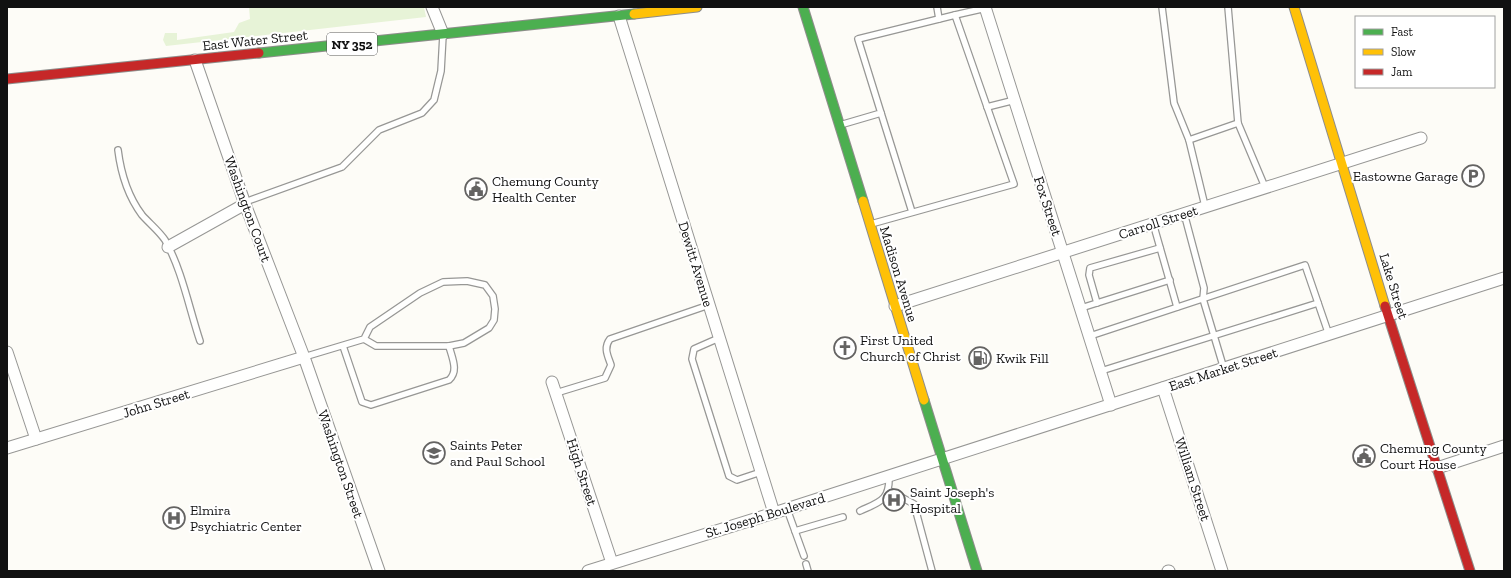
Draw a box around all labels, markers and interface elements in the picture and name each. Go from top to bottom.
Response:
legend [1355,16,1495,88]
text: Fast [1391,25,1414,39]
street label: East Water Street [202,26,309,54]
road number: NY 352 [327,33,377,55]
text: Slow [1391,45,1417,59]
text: Jam [1391,65,1413,79]
street label: Washington Court [220,154,275,265]
parking icon: Eastowne Garage [1460,163,1486,189]
place label: Eastowne Garage [1353,168,1458,185]
place label: Chemung County Health Center [492,173,600,206]
street label: Fox Street [1030,174,1065,239]
public building icon: Chemung County Health Center [463,176,489,202]
street label: Carroll Street [1116,201,1201,243]
street label: Dewitt Avenue [674,219,717,309]
street label: Madison Avenue [876,224,921,324]
street label: Lake Street [1375,251,1412,322]
place label: First United Church of Christ [860,332,962,365]
church icon: First United Church of Christ [832,335,858,361]
street label: East Market Street [1167,344,1280,395]
fuel station icon: Kwik Fill [967,345,993,371]
place label: Kwik Fill [996,350,1049,367]
street label: John Street [121,385,192,422]
street label: Washington Street [314,408,367,521]
street label: William Street [1171,435,1214,524]
street label: High Street [563,436,601,509]
place label: Saints Peter and Paul School [450,437,545,470]
school or university icon: Saints Peter and Paul School [421,440,447,466]
place label: Chemung County Court House [1380,440,1488,473]
public building icon: Chemung County Court House [1351,443,1377,469]
place label: Saint Joseph's Hospital [910,484,994,517]
hospital icon: Saint Joseph's Hospital [881,487,907,513]
street label: St. Joseph Boulevard [703,489,827,542]
place label: Elmira Psychiatric Center [190,502,302,535]
hospital icon: Elmira Psychiatric Center [161,505,187,531]

